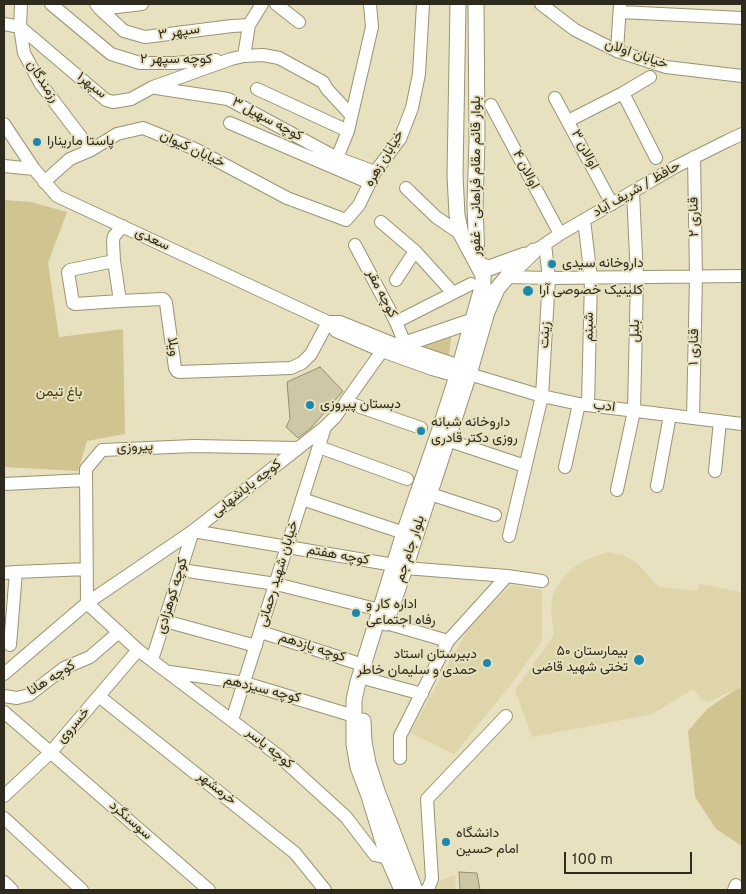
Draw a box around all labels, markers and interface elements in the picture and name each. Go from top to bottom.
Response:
street label: سپهر ۳ [157,22,201,44]
street label: خیابان اولان [602,36,670,74]
street label: کوچه سپهر ۲ [140,52,212,68]
street label: رزمندگان [22,58,62,106]
street label: سپهر۱ [73,69,109,103]
street label: کوچه سهیل ۳ [229,94,305,146]
street label: بلوار قائم مقام فراهانی - غفور [469,96,485,256]
street label: اوالان ۳ [567,127,601,173]
street label: خیابان کیوان [157,128,227,172]
street label: خیابان زهره [362,128,408,190]
place label: پاستا مارینارا [47,134,114,150]
marker: پاستا مارینارا [31,136,43,148]
street label: اوالان ۴ [508,148,542,192]
street label: حافظ / شریف آباد [590,158,684,222]
street label: قناری ۲ [686,197,704,237]
street label: سعدی [132,225,172,255]
place label: داروخانه سیدی [562,256,644,272]
marker: داروخانه سیدی [546,258,558,270]
street label: کوچه مقر [362,267,400,321]
place label: کلینیک خصوصی آرا [539,283,643,299]
marker: کلینیک خصوصی آرا [521,284,535,298]
street label: شبنم [581,312,599,342]
street label: بلبل [627,319,645,343]
street label: زینت [537,321,555,349]
street label: قناری ۱ [686,328,704,366]
street label: ویلا [163,337,181,357]
park label: باغ تیمن [36,385,82,401]
place label: دبستان پیروزی [320,397,401,413]
street label: ادب [592,397,616,417]
marker: دبستان پیروزی [304,399,316,411]
place label: داروخانه شبانه روزی دکتر قادری [431,415,518,448]
marker: داروخانه شبانه روزی دکتر قادری [415,425,427,437]
street label: پیروزی [116,439,154,457]
street label: کوچه باباشهابی [209,456,285,522]
street label: بلوار جام جم [392,514,430,584]
street label: خیابان شهید رحمانی [255,519,303,629]
street label: کوچه هفتم [306,542,370,570]
street label: کوچه کوهزادی [153,556,193,636]
place label: اداره کار و رفاه اجتماعی [366,597,435,630]
marker: اداره کار و رفاه اجتماعی [350,607,362,619]
street label: کوچه یازدهم [276,629,348,667]
place label: بیمارستان ۵۰ تختی شهید قاضی [532,644,628,676]
place label: دبیرستان استاد حمدی و سلیمان خاطر [357,647,477,680]
marker: بیمارستان ۵۰ تختی شهید قاضی [632,653,646,667]
marker: دبیرستان استاد حمدی و سلیمان خاطر [481,657,493,669]
street label: کوچه هانا [25,658,79,700]
street label: کوچه سیزدهم [222,672,302,708]
street label: خسروی [54,704,94,748]
street label: کوچه یاسر [242,725,296,773]
street label: خرمشهر [193,768,239,810]
street label: سوسنگرد [105,798,155,844]
place label: دانشگاه امام حسین [456,826,519,859]
marker: دانشگاه امام حسین [440,836,452,848]
scale bar [566,842,694,874]
text: 100 m [572,851,613,870]

